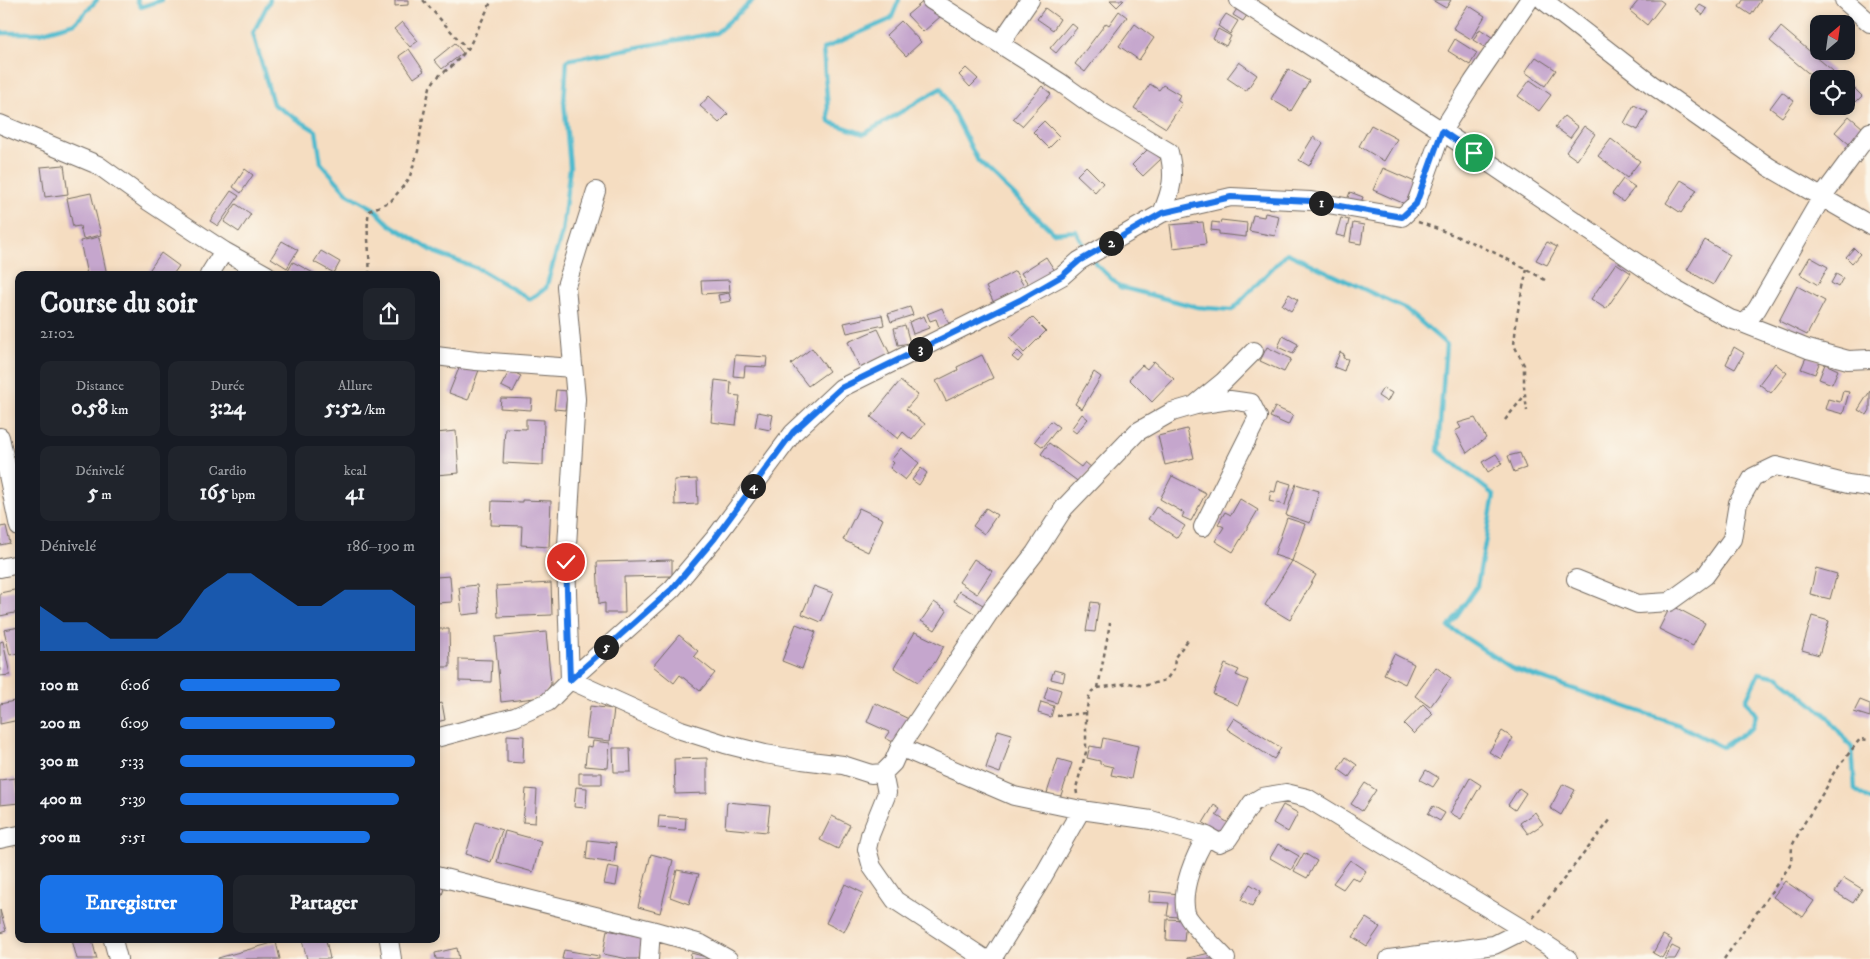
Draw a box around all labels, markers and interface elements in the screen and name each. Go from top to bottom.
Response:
north arrow [1810,15,1855,60]
map controls [1810,15,1855,115]
button: locate [1810,70,1855,115]
pin [1453,132,1495,174]
icon: arrive [1460,139,1488,167]
pin: 1 [1308,190,1334,216]
text: 1 [1319,194,1324,212]
pin: 2 [1098,230,1124,256]
text: 2 [1108,234,1115,252]
text: Course du soir [40,286,197,321]
button: share [363,288,415,340]
text: 21:02 [40,323,74,343]
pin: 3 [908,336,932,362]
text: 3 [918,340,923,358]
text: Distance [76,377,124,395]
text: Durée [210,377,244,395]
text: Allure [338,377,373,395]
text: 0.58 [71,395,108,421]
text: 3:24 [210,395,245,421]
text: 5:52 [325,395,361,421]
text: km [108,401,129,419]
text: /km [361,401,386,419]
text: Dénivelé [75,462,124,480]
text: Cardio [209,462,246,480]
text: kcal [344,462,367,480]
pin: 4 [740,474,766,498]
text: 4 [749,477,758,495]
text: 5 [88,480,98,506]
text: 165 [199,480,228,506]
text: 41 [345,480,365,506]
text: m [98,486,112,504]
text: bpm [228,486,256,504]
text: Dénivelé [40,536,96,556]
text: 186–190 m [346,536,415,556]
pin [545,541,587,583]
icon: check [552,548,580,576]
pin: 5 [594,634,618,660]
text: 5 [603,638,610,656]
text: 100 m [40,675,79,695]
text: 6:06 [120,675,149,695]
text: 200 m [40,713,81,733]
text: 6:09 [120,713,149,733]
text: 300 m [40,751,79,771]
text: 5:33 [120,751,144,771]
text: 400 m [40,789,82,809]
text: 5:39 [120,789,146,809]
text: 500 m [40,827,81,847]
text: 5:51 [120,827,146,847]
button: Enregistrer [40,875,223,933]
button: Partager [233,875,415,933]

